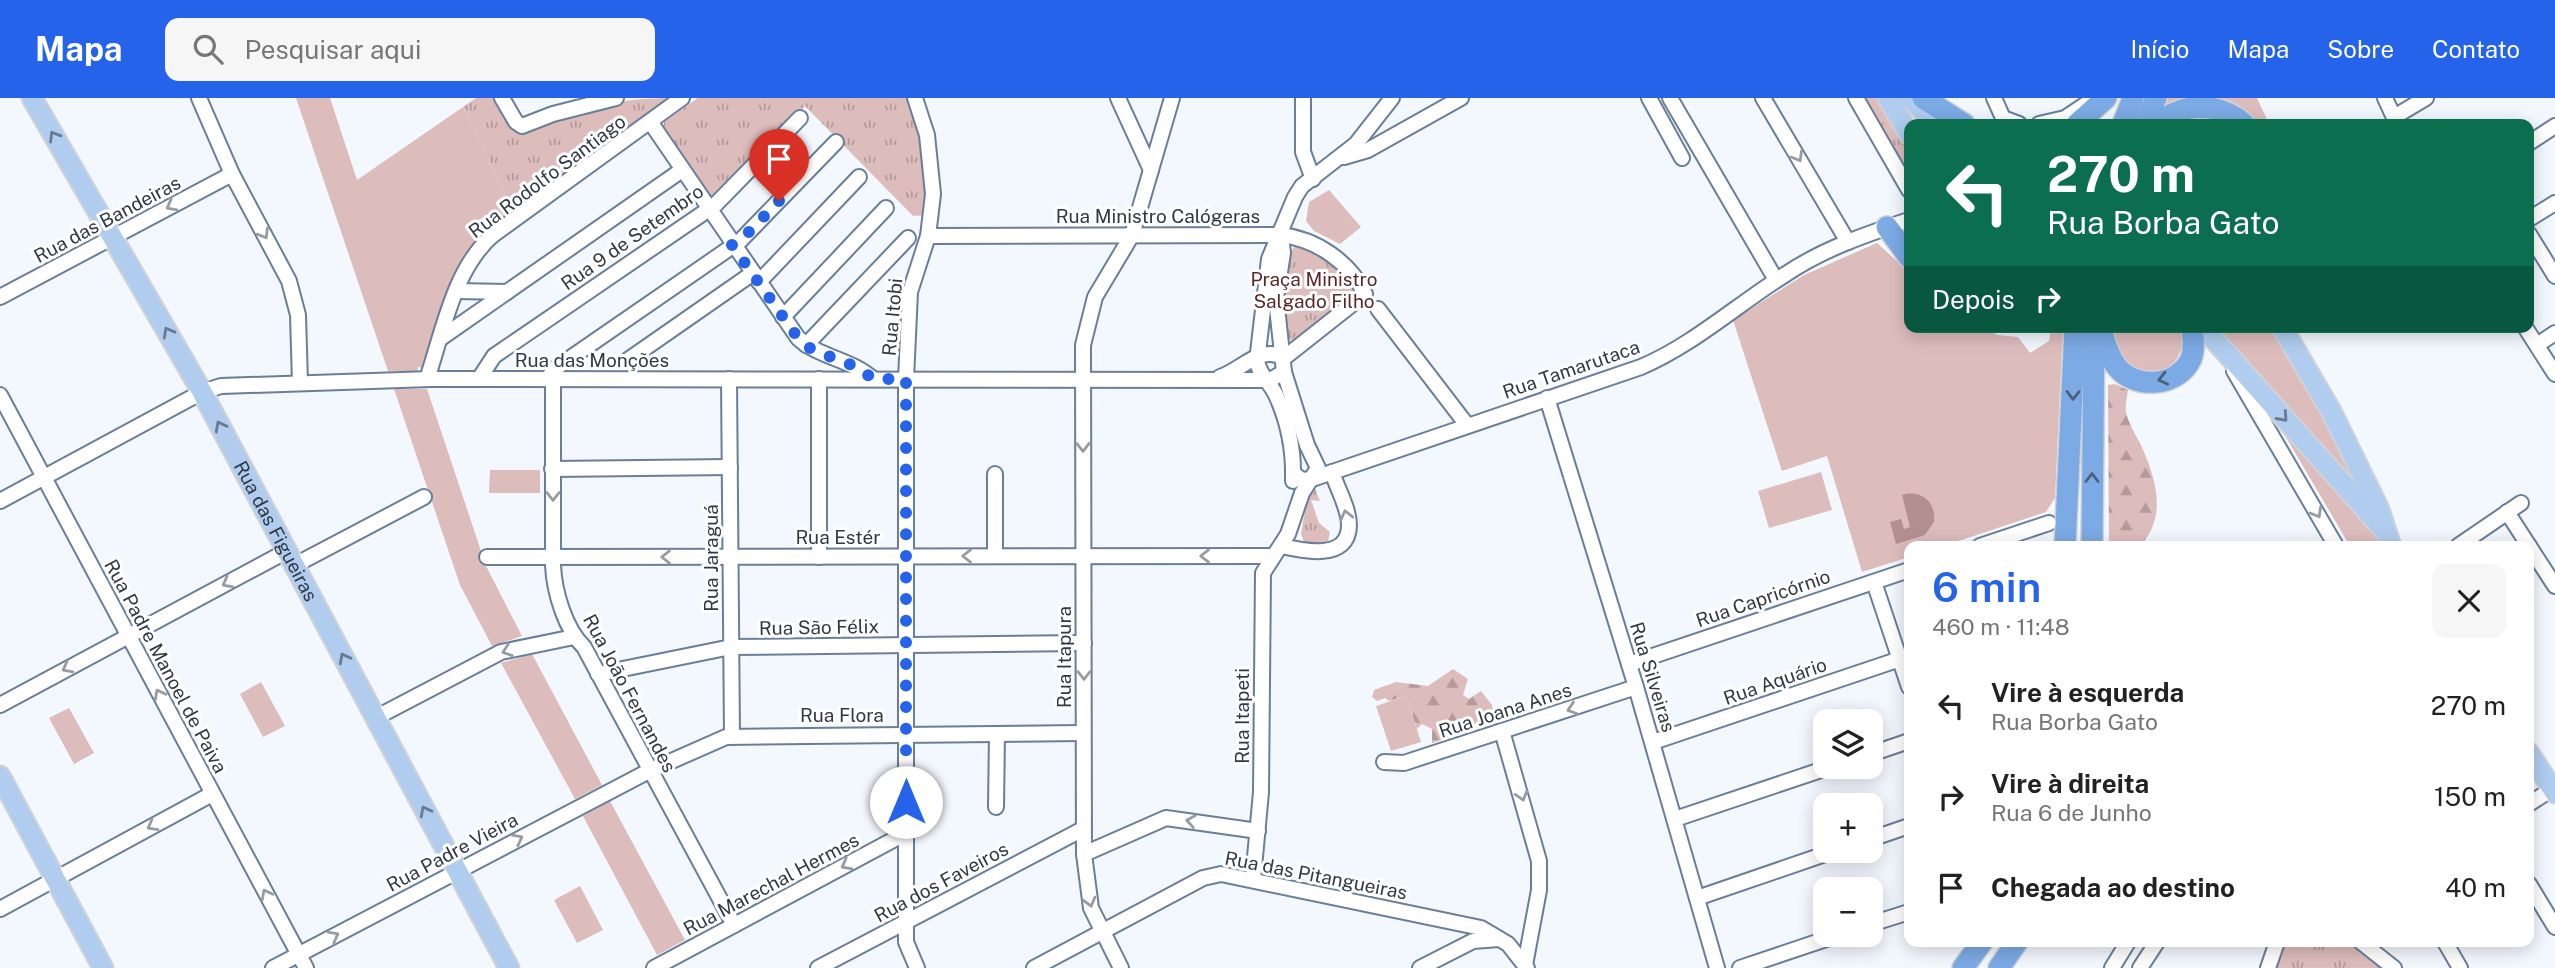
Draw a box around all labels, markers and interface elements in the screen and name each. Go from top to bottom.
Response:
search box [165,18,655,81]
text: Mapa [35,30,123,68]
icon: search [189,30,227,68]
text: Pesquisar aqui [245,34,421,65]
text: Início [2131,35,2189,63]
text: Mapa [2227,35,2289,63]
text: Sobre [2327,35,2394,63]
text: Contato [2432,35,2520,63]
street label: Rua Rodolfo Santiago [464,110,630,242]
pin [749,129,809,201]
one-way arrow [49,130,62,143]
icon: arrive [760,140,798,178]
text: 270 m [2047,145,2195,203]
icon: left [1932,147,2023,238]
one-way arrow [1790,149,1803,162]
street label: Rua das Bandeiras [30,171,184,267]
street label: Rua 9 de Setembro [557,180,707,294]
one-way arrow [166,198,178,212]
text: Rua Borba Gato [2047,204,2280,241]
street label: Rua Ministro Calógeras [1056,205,1260,227]
one-way arrow [256,227,269,240]
park label: Praça Ministro Salgado Filho [1250,268,1378,312]
street label: Rua Itobi [878,277,906,357]
icon: right [2029,280,2067,318]
text: Depois [1932,284,2015,315]
one-way arrow [163,327,176,340]
street label: Rua Tamarutaca [1500,335,1642,403]
street label: Rua das Monções [515,349,669,371]
one-way arrow [2158,371,2170,385]
one-way arrow [2065,390,2080,401]
one-way arrow [2275,409,2288,422]
one-way arrow [215,421,228,433]
one-way arrow [1075,442,1091,453]
street label: Rua das Figueiras [230,457,322,605]
one-way arrow [2084,472,2100,483]
one-way arrow [545,492,561,502]
street label: Rua Jaraguá [700,504,722,612]
one-way arrow [2309,505,2322,518]
one-way arrow [1340,509,1354,521]
street label: Rua Estér [795,526,881,548]
one-way arrow [961,548,972,564]
one-way arrow [1199,548,1210,564]
one-way arrow [660,549,671,565]
street label: Rua Padre Manoel de Paiva [100,555,232,777]
text: 6 min [1932,562,2041,611]
button: close [2432,564,2506,638]
street label: Rua Capricórnio [1693,565,1833,631]
one-way arrow [222,575,234,588]
street label: Rua Itapura [1053,606,1075,708]
street label: Rua João Fernandes [579,610,681,776]
text: 460 m · 11:48 [1932,613,2070,640]
street label: Rua São Félix [759,615,880,639]
street label: Rua Silveiras [1626,619,1680,735]
one-way arrow [502,643,514,657]
one-way arrow [338,653,352,665]
street label: Rua Aquário [1720,653,1830,709]
one-way arrow [62,660,75,673]
street label: Rua Itapeti [1231,668,1253,764]
one-way arrow [1076,670,1092,680]
text: Vire à esquerda [1991,677,2184,708]
street label: Rua Joana Anes [1436,678,1574,742]
icon: left [1932,687,1970,725]
one-way arrow [154,689,167,701]
text: 270 m [2431,690,2506,721]
one-way arrow [1566,700,1578,715]
street label: Rua Flora [800,704,884,726]
text: Rua Borba Gato [1991,708,2158,735]
map controls [1813,709,1883,947]
button: layers [1813,709,1883,779]
position arrow [869,765,943,839]
text: Vire à direita [1991,768,2149,799]
icon: right [1932,778,1970,816]
text: 150 m [2434,781,2506,812]
one-way arrow [1514,790,1528,802]
button: + [1813,793,1883,863]
text: Rua 6 de Junho [1991,799,2152,826]
one-way arrow [420,805,433,818]
street label: Rua Padre Vieira [383,808,521,896]
one-way arrow [1185,814,1197,829]
one-way arrow [147,818,159,832]
street label: Rua Marechal Hermes [680,828,862,940]
one-way arrow [511,834,523,848]
street label: Rua dos Faveiros [870,837,1012,927]
street label: Rua das Pitangueiras [1223,847,1409,903]
one-way arrow [841,857,853,871]
icon: arrive [1932,869,1970,907]
text: Chegada ao destino [1991,872,2235,903]
text: 40 m [2445,872,2506,903]
button: − [1813,877,1883,947]
one-way arrow [261,889,274,902]
one-way arrow [1081,895,1096,907]
one-way arrow [326,931,339,944]

